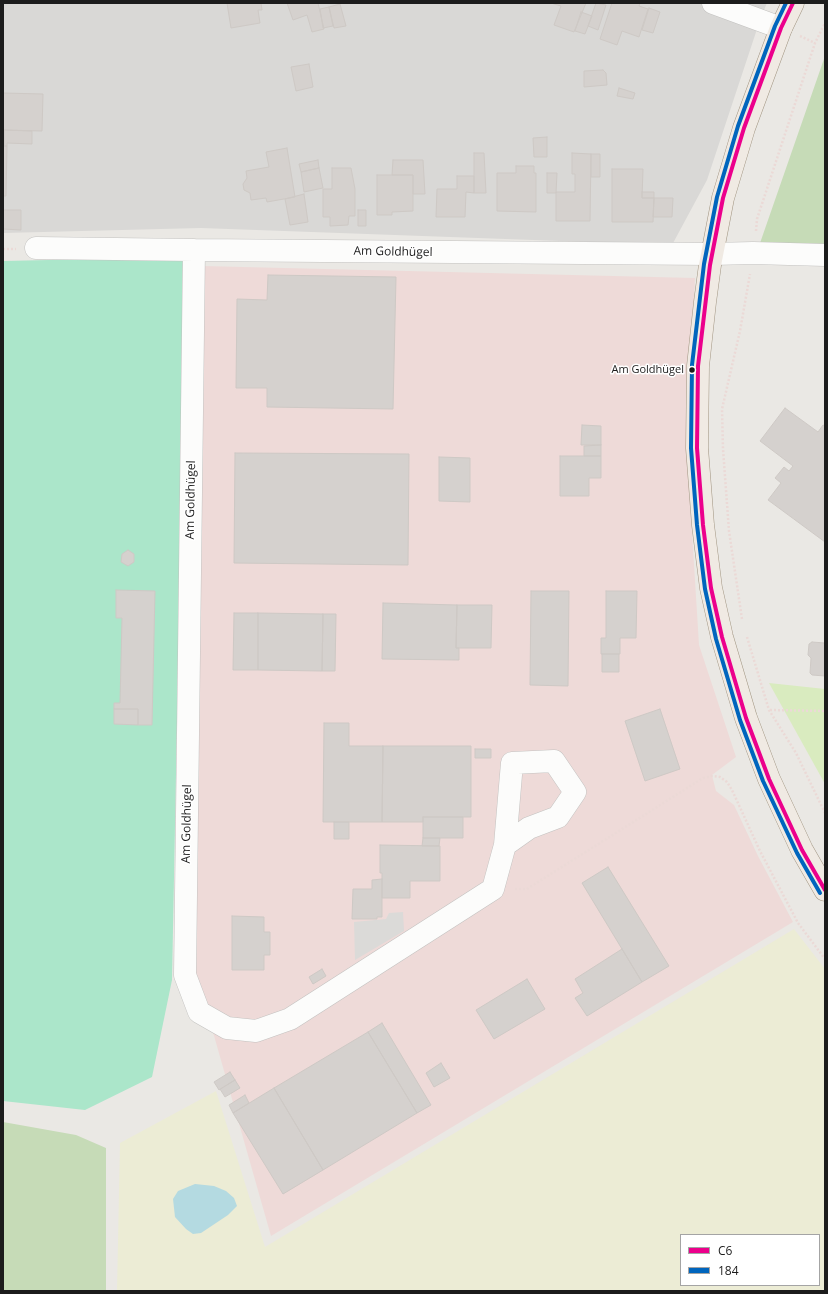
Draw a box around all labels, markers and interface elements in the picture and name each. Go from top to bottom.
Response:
street label: Am Goldhügel [353,244,433,260]
place label: Am Goldhügel [611,363,684,377]
marker: Am Goldhügel [687,365,697,375]
street label: Am Goldhügel [183,460,199,540]
street label: Am Goldhügel [179,784,195,864]
legend [680,1234,820,1286]
text: C6 [718,1242,732,1259]
text: 184 [718,1262,739,1279]

